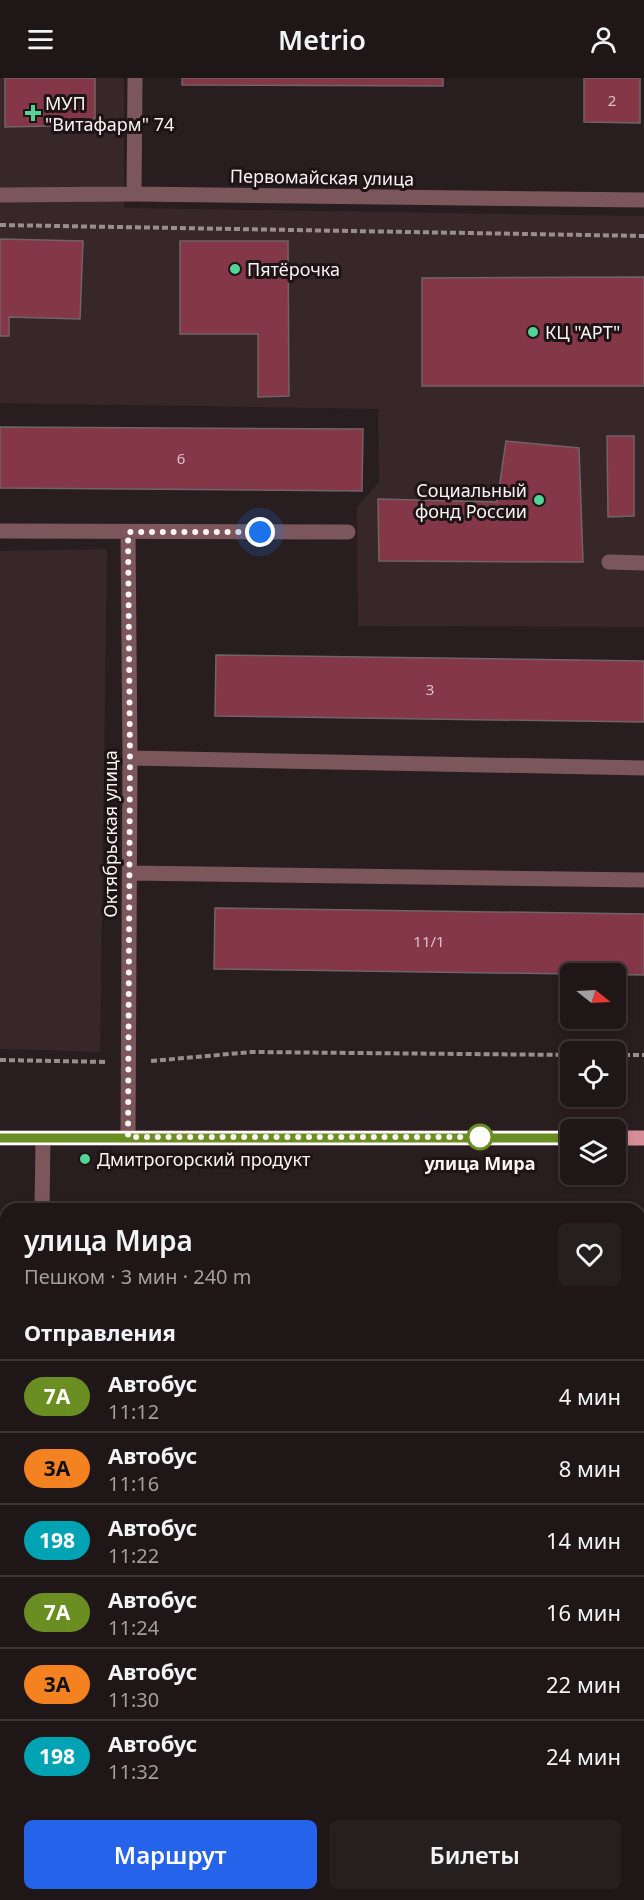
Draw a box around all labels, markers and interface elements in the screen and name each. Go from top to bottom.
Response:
text: Metrio [278,21,366,58]
icon: menu [24,23,57,56]
icon: person [587,23,620,56]
house number: 2 [608,90,616,110]
place label: МУП "Витафарм" 74 [45,91,174,136]
marker: МУП "Витафарм" 74 [26,106,40,120]
street label: Первомайская улица [230,163,414,191]
place label: Пятёрочка [247,257,340,281]
marker: Пятёрочка [228,262,242,276]
place label: КЦ "АРТ" [545,320,620,344]
marker: КЦ "АРТ" [526,325,540,339]
house number: 6 [177,448,185,468]
place label: Социальный фонд России [415,478,527,523]
marker: Социальный фонд России [532,493,546,507]
your location [245,517,275,547]
house number: 3 [426,679,434,699]
street label: Октябрьская улица [98,750,122,918]
house number: 11/1 [413,931,445,951]
north arrow [560,963,626,1029]
map controls [560,963,626,1185]
button: locate [560,1041,626,1107]
button: layers [560,1119,626,1185]
marker: улица Мира [467,1124,493,1150]
place label: Дмитрогорский продукт [97,1147,311,1171]
place label: улица Мира [423,1151,536,1175]
marker: Дмитрогорский продукт [78,1152,92,1166]
text: улица Мира [24,1221,193,1259]
button: heart [558,1223,621,1286]
text: Пешком · 3 мин · 240 m [24,1263,251,1290]
text: Отправления [24,1317,176,1347]
text: Автобус [108,1368,197,1398]
text: 4 мин [559,1381,621,1411]
text: 7А [44,1382,70,1410]
text: 11:12 [108,1398,159,1425]
text: Автобус [108,1440,197,1470]
text: 8 мин [559,1453,621,1483]
text: 3А [44,1454,70,1482]
text: 11:16 [108,1470,159,1497]
text: Автобус [108,1512,197,1542]
text: 14 мин [546,1525,621,1555]
text: 198 [39,1526,75,1554]
text: 11:22 [108,1542,159,1569]
text: Автобус [108,1584,197,1614]
text: 16 мин [546,1597,621,1627]
text: 7А [44,1598,70,1626]
text: 11:24 [108,1614,159,1641]
text: Автобус [108,1656,197,1686]
text: 22 мин [546,1669,621,1699]
text: 3А [44,1670,70,1698]
text: 11:30 [108,1686,159,1713]
text: Автобус [108,1728,197,1758]
text: 24 мин [546,1741,621,1771]
text: 198 [39,1742,75,1770]
text: 11:32 [108,1758,159,1785]
button: Маршрут [24,1820,317,1889]
button: Билеты [329,1820,621,1889]

